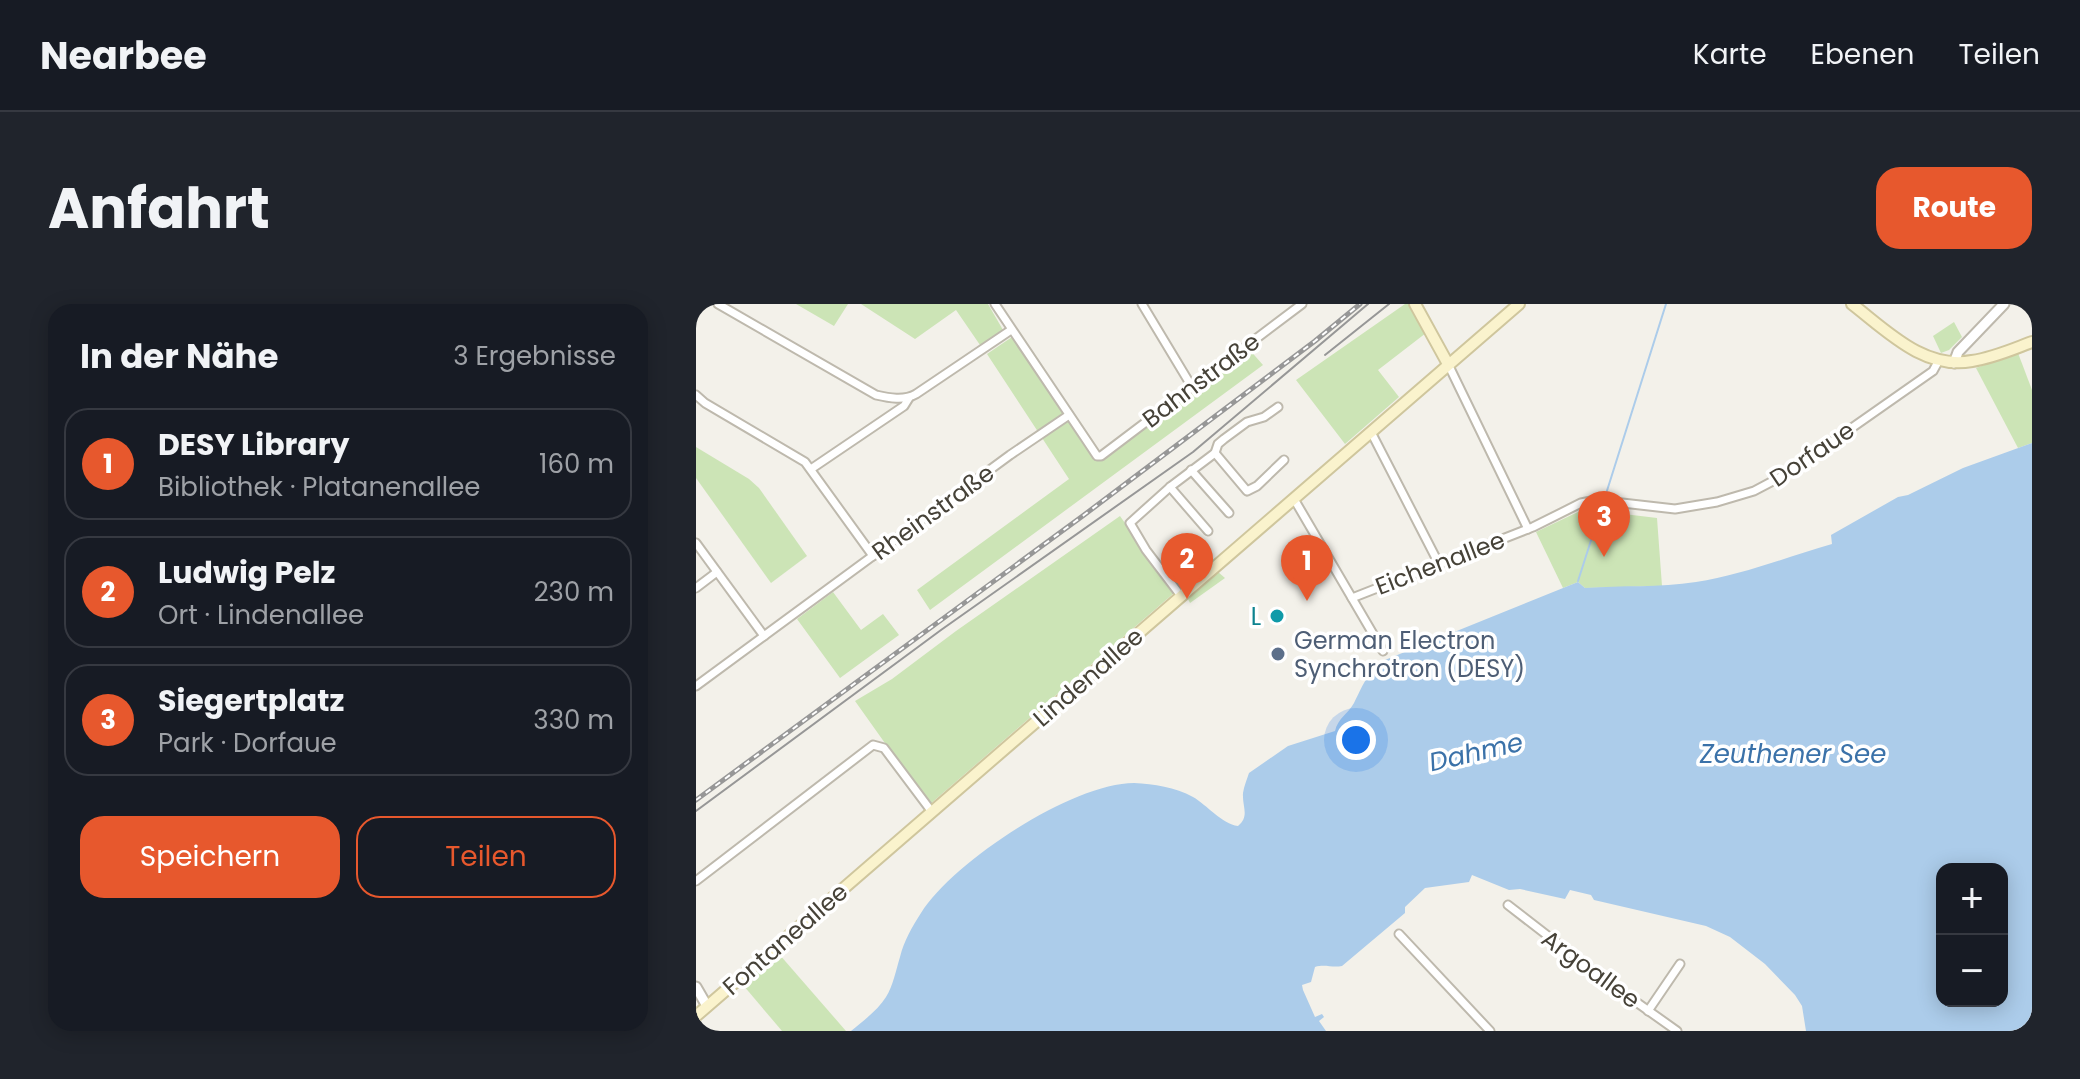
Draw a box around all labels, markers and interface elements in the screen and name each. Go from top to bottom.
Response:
text: Nearbee [40,29,207,82]
text: Karte [1693,35,1767,74]
text: Ebenen [1811,35,1914,74]
text: Teilen [1958,35,2040,74]
button: Route [1876,167,2032,249]
text: Anfahrt [48,169,270,248]
street label: Bahnstraße [1135,325,1267,435]
text: In der Nähe [80,332,278,380]
text: 3 Ergebnisse [453,338,616,374]
street label: Dorfaue [1763,414,1861,494]
text: DESY Library [158,423,350,466]
text: 1 [103,446,113,482]
text: 160 m [539,446,614,482]
street label: Rheinstraße [865,456,1001,568]
text: Bibliothek · Platanenallee [158,469,480,505]
pin: 3 [1578,491,1630,557]
street label: Eichenallee [1371,523,1509,603]
pin: 2 [1161,533,1213,599]
pin: 1 [1281,535,1333,601]
text: Ludwig Pelz [158,551,335,594]
text: 2 [101,574,115,610]
text: 230 m [534,574,614,610]
text: Ort · Lindenallee [158,597,364,633]
place label: L [1251,600,1261,633]
marker: L [1268,607,1286,625]
street label: Lindenallee [1026,620,1150,734]
place label: German Electron Synchrotron (DESY) [1294,624,1525,685]
marker: German Electron Synchrotron (DESY) [1269,645,1287,663]
text: Siegertplatz [158,679,344,722]
text: 3 [100,702,116,738]
text: 330 m [533,702,614,738]
your location [1336,720,1376,760]
water label: Dahme [1425,724,1527,780]
text: Park · Dorfaue [158,725,337,761]
water label: Zeuthener See [1699,736,1886,772]
button: Speichern [80,816,340,898]
button: Teilen [356,816,616,898]
map controls [1936,863,2008,1007]
button: + [1936,863,2008,935]
street label: Fontaneallee [715,875,855,1003]
street label: Argoallee [1535,922,1647,1016]
button: − [1936,935,2008,1007]

